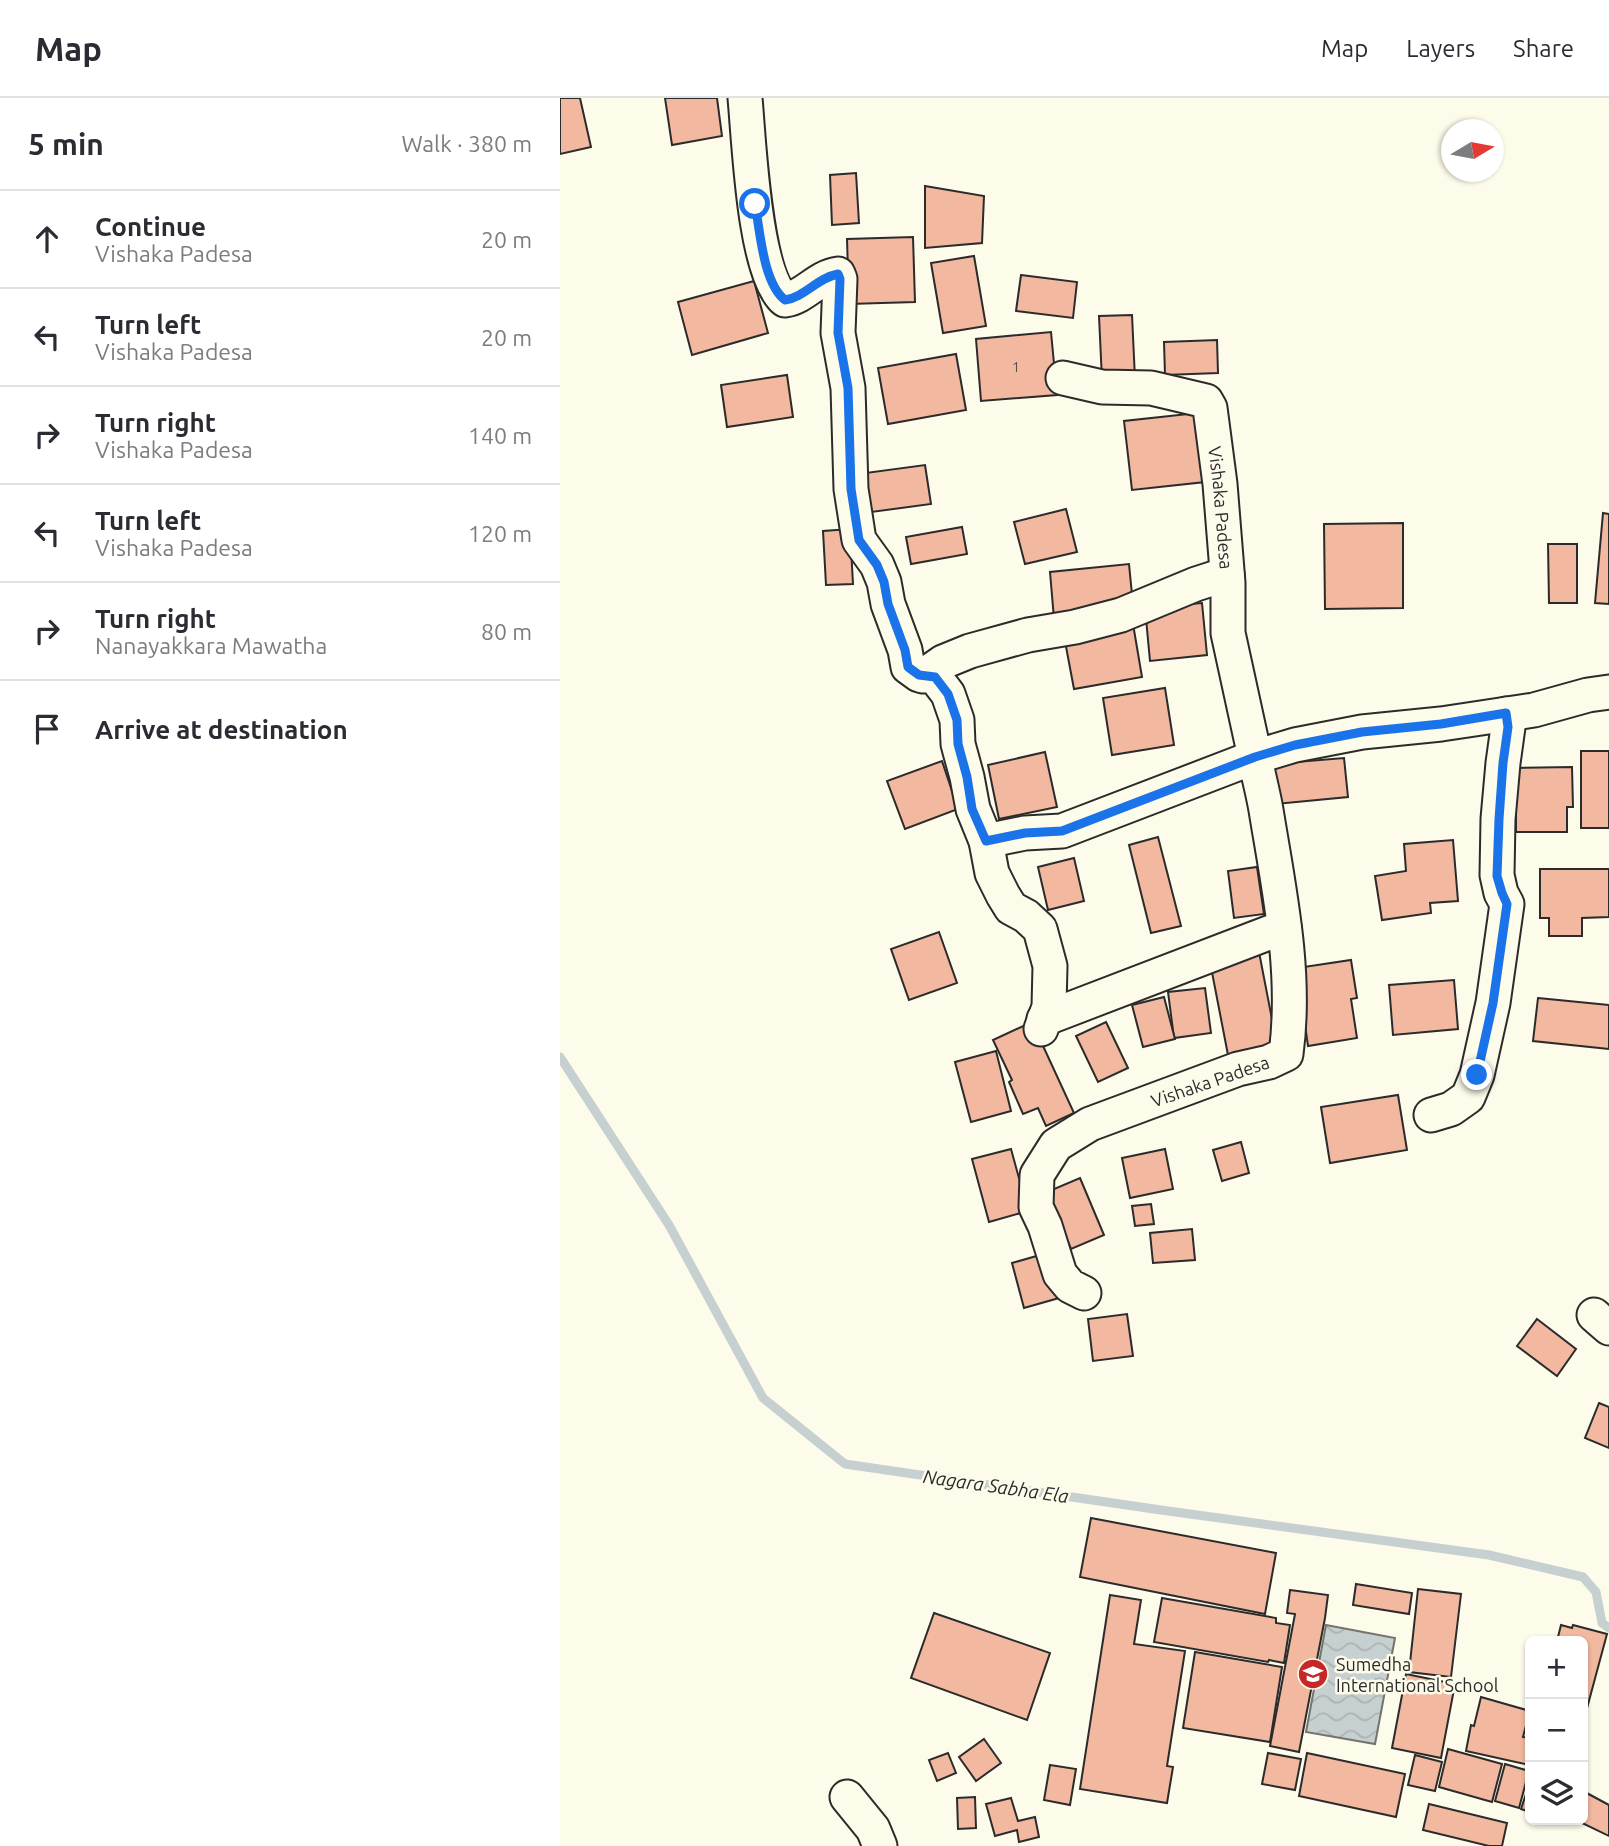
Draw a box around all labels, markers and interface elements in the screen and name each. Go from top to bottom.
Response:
text: Map [35,30,102,67]
text: Map [1321,35,1368,62]
text: Layers [1406,35,1475,62]
text: Share [1513,35,1574,62]
north arrow [1441,119,1504,182]
text: 5 min [28,127,104,161]
text: Walk · 380 m [401,131,532,156]
route start [739,188,770,219]
text: Continue [95,212,206,241]
icon: ahead [28,220,66,258]
text: 20 m [481,227,532,252]
text: Vishaka Padesa [95,241,253,266]
text: Turn left [95,310,201,339]
icon: left [28,318,66,356]
text: 20 m [481,325,532,350]
text: Vishaka Padesa [95,339,253,364]
house number: 1 [1012,359,1020,375]
text: Turn right [95,408,216,437]
icon: right [28,416,66,454]
text: 140 m [468,423,532,448]
text: Vishaka Padesa [95,437,253,462]
street label: Vishaka Padesa [1205,445,1237,570]
text: Turn left [95,506,201,535]
icon: left [28,514,66,552]
text: 120 m [468,521,532,546]
text: Vishaka Padesa [95,535,253,560]
text: Turn right [95,604,216,633]
icon: right [28,612,66,650]
text: 80 m [481,619,532,644]
text: Nanayakkara Mawatha [95,633,327,658]
icon: arrive [28,710,66,748]
text: Arrive at destination [95,715,348,744]
street label: Vishaka Padesa [1148,1051,1272,1111]
route end [1461,1059,1492,1090]
water label: Nagara Sabha Ela [922,1465,1070,1507]
map controls [1525,1636,1588,1825]
button: + [1525,1636,1588,1699]
place label: Sumedha International School [1336,1654,1499,1695]
school or university icon: Sumedha International School [1296,1657,1330,1691]
button: − [1525,1699,1588,1762]
button: layers [1525,1762,1588,1825]

